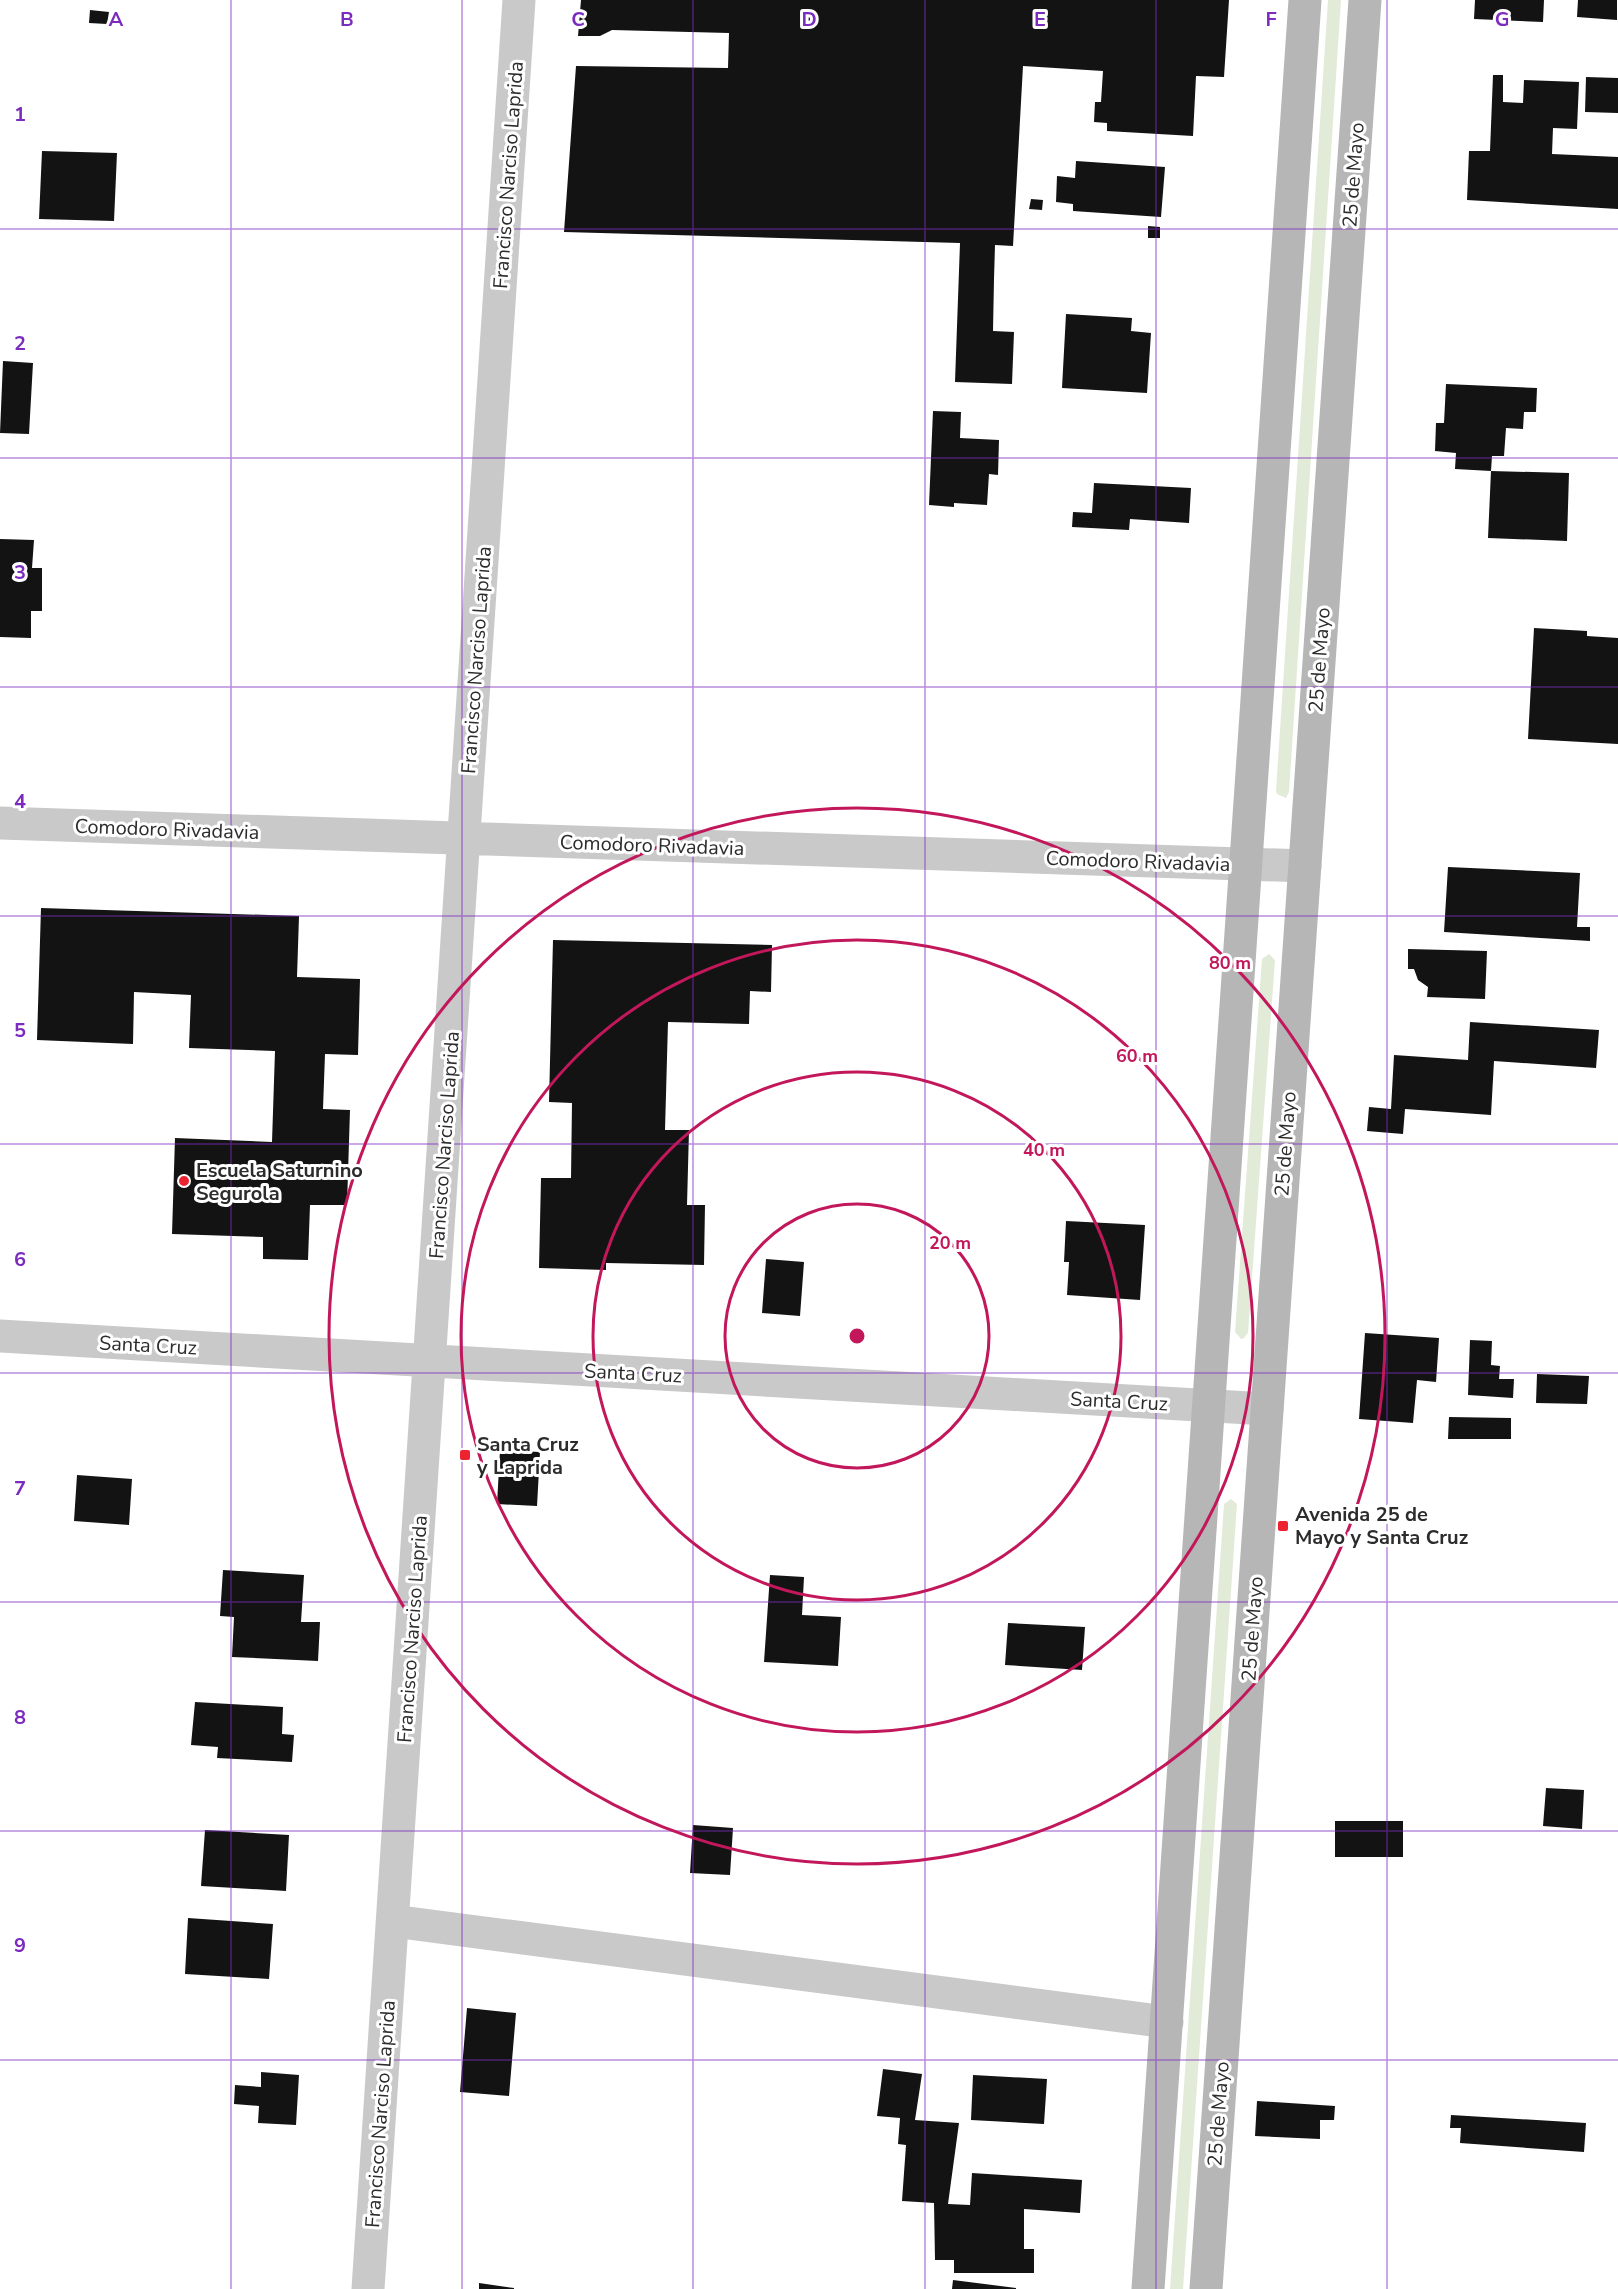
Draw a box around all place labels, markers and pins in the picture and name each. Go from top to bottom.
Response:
place label: Escuela Saturnino Segurola [196,1157,363,1207]
marker: Escuela Saturnino Segurola [177,1174,191,1188]
centre of rings [847,1326,867,1346]
place label: Santa Cruz y Laprida [476,1431,579,1481]
marker: Santa Cruz y Laprida [458,1448,472,1462]
place label: Avenida 25 de Mayo y Santa Cruz [1295,1501,1468,1551]
marker: Avenida 25 de Mayo y Santa Cruz [1276,1519,1290,1533]

